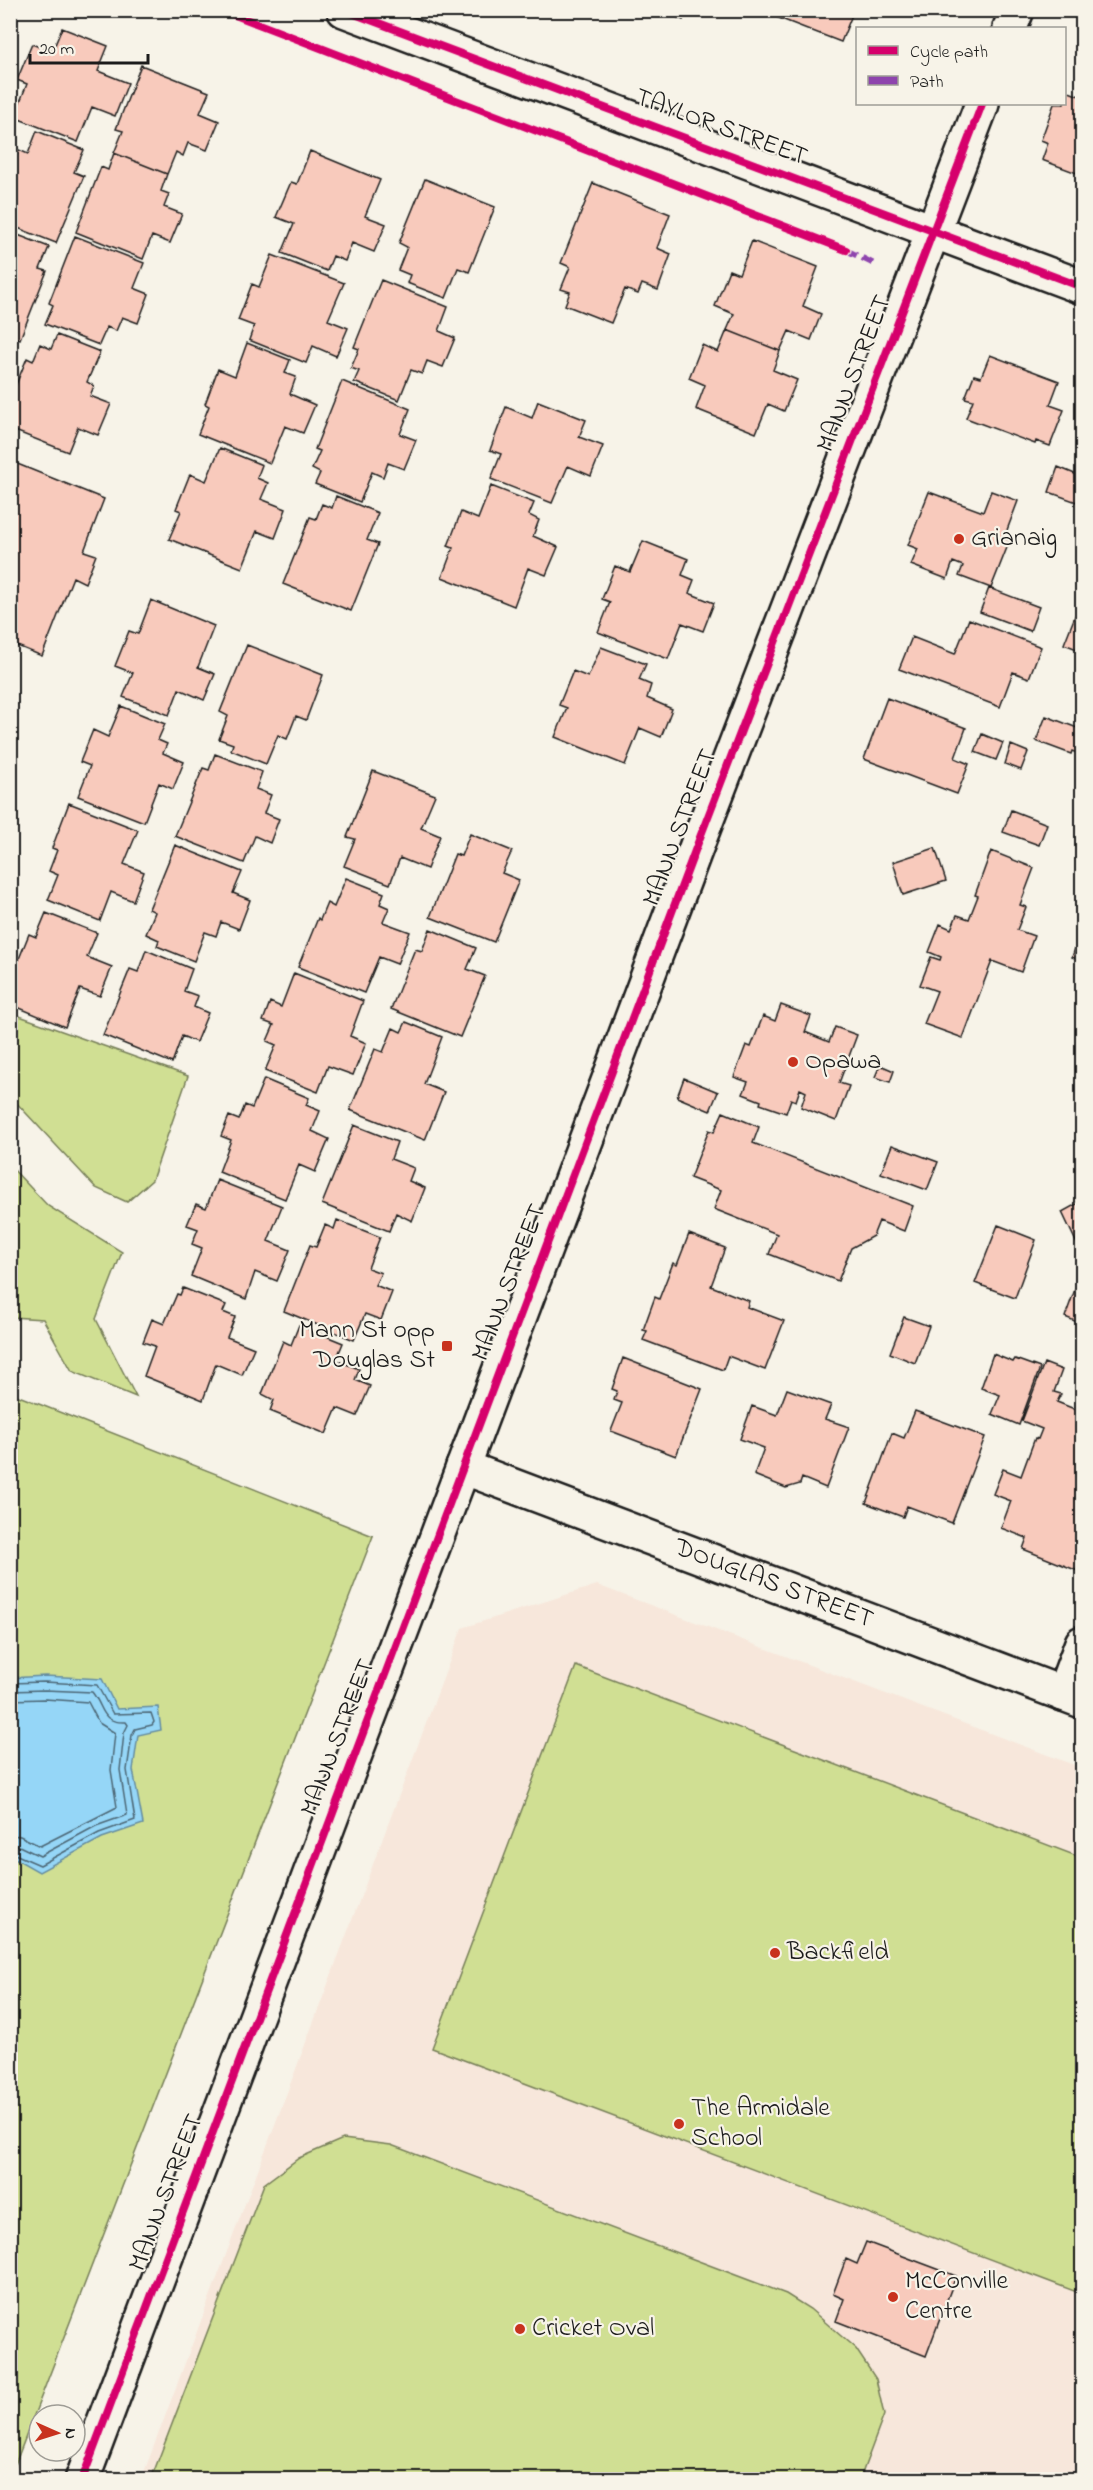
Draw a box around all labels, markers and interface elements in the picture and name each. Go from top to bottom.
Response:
scale bar [30,27,148,65]
legend [856,27,1066,105]
text: 20 m [39,37,74,63]
text: Cycle path [910,40,988,66]
text: Path [910,70,944,96]
street label: TAYLOR STREET [629,79,813,177]
street label: MANN STREET [808,290,902,458]
place label: Grianaig [971,520,1057,558]
marker: Grianaig [952,532,966,546]
street label: MANN STREET [634,744,728,912]
place label: Opawa [805,1043,881,1081]
marker: Opawa [786,1055,800,1069]
street label: MANN STREET [463,1199,557,1367]
place label: Mann St opp Douglas St [299,1312,435,1380]
marker: Mann St opp Douglas St [440,1339,454,1353]
street label: DOUGLAS STREET [668,1529,879,1639]
street label: MANN STREET [292,1654,386,1822]
place label: Backfield [786,1934,889,1972]
marker: Backfield [768,1946,782,1960]
place label: The Armidale School [691,2090,830,2158]
street label: MANN STREET [120,2109,214,2277]
marker: The Armidale School [672,2117,686,2131]
place label: McConville Centre [905,2263,1008,2331]
marker: McConville Centre [886,2290,900,2304]
place label: Cricket Oval [532,2310,654,2348]
marker: Cricket Oval [513,2322,527,2336]
north arrow [27,2403,87,2463]
text: N [58,2428,82,2440]

